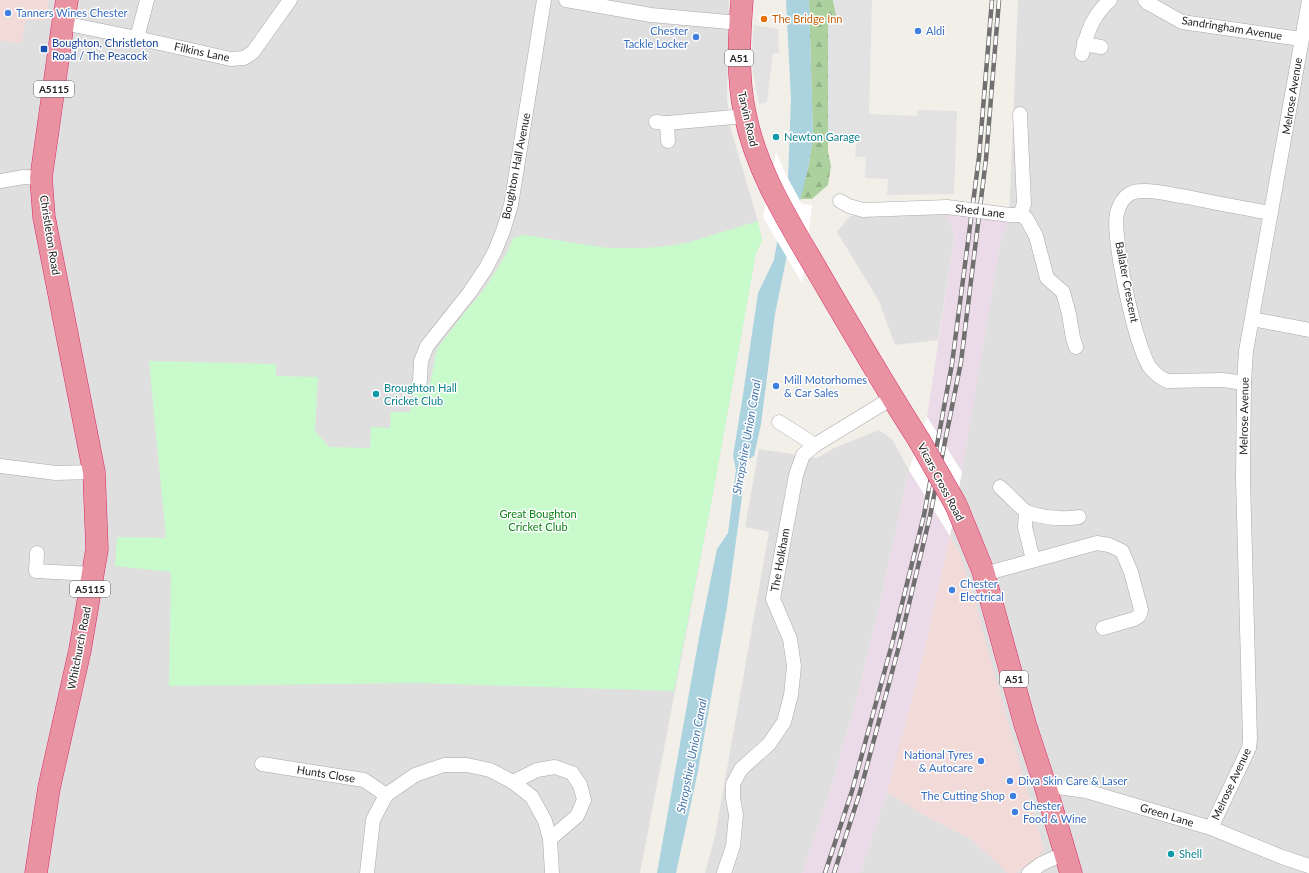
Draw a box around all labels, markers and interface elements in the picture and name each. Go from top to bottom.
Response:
place label: Tanners Wines Chester [16,6,128,19]
marker: Tanners Wines Chester [3,8,13,18]
place label: The Bridge Inn [772,12,843,25]
street label: Sandringham Avenue [1181,13,1283,42]
marker: The Bridge Inn [759,14,769,24]
place label: Chester Tackle Locker [623,24,688,50]
place label: Aldi [926,24,945,37]
marker: Aldi [913,26,923,36]
marker: Chester Tackle Locker [691,32,701,42]
place label: Boughton, Christleton Road / The Peacock [52,36,158,62]
street label: Filkins Lane [173,39,231,64]
marker: Boughton, Christleton Road / The Peacock [39,44,49,54]
road number: A51 [725,50,753,66]
street label: Melrose Avenue [1279,56,1304,135]
road number: A5115 [34,81,74,97]
street label: Tarvin Road [736,90,761,148]
street label: Boughton Hall Avenue [499,111,532,220]
place label: Newton Garage [784,130,860,143]
marker: Newton Garage [771,132,781,142]
street label: Christleton Road [38,194,63,276]
street label: Shed Lane [955,201,1006,220]
street label: Ballater Crescent [1113,240,1142,323]
place label: Mill Motorhomes & Car Sales [784,373,867,399]
street label: Melrose Avenue [1236,377,1251,455]
water label: Shropshire Union Canal [729,378,764,496]
place label: Broughton Hall Cricket Club [384,381,457,407]
marker: Mill Motorhomes & Car Sales [771,381,781,391]
marker: Broughton Hall Cricket Club [371,389,381,399]
street label: Vicars Cross Road [915,441,967,523]
park label: Great Boughton Cricket Club [499,507,577,533]
street label: The Holkham [768,527,792,593]
place label: Chester Electrical [960,577,1004,603]
road number: A5115 [70,581,110,597]
marker: Chester Electrical [947,585,957,595]
street label: Whitchurch Road [64,605,93,690]
road number: A51 [1000,671,1028,687]
water label: Shropshire Union Canal [673,697,710,815]
street label: Melrose Avenue [1208,746,1253,822]
place label: National Tyres & Autocare [904,748,973,774]
marker: National Tyres & Autocare [976,756,986,766]
street label: Hunts Close [296,762,356,785]
place label: Diva Skin Care & Laser [1018,774,1127,787]
marker: Diva Skin Care & Laser [1005,776,1015,786]
place label: The Cutting Shop [921,789,1005,802]
marker: The Cutting Shop [1008,791,1018,801]
place label: Chester Food & Wine [1023,799,1087,825]
street label: Green Lane [1139,800,1196,829]
marker: Chester Food & Wine [1010,807,1020,817]
place label: Shell [1179,847,1202,860]
marker: Shell [1166,849,1176,859]

